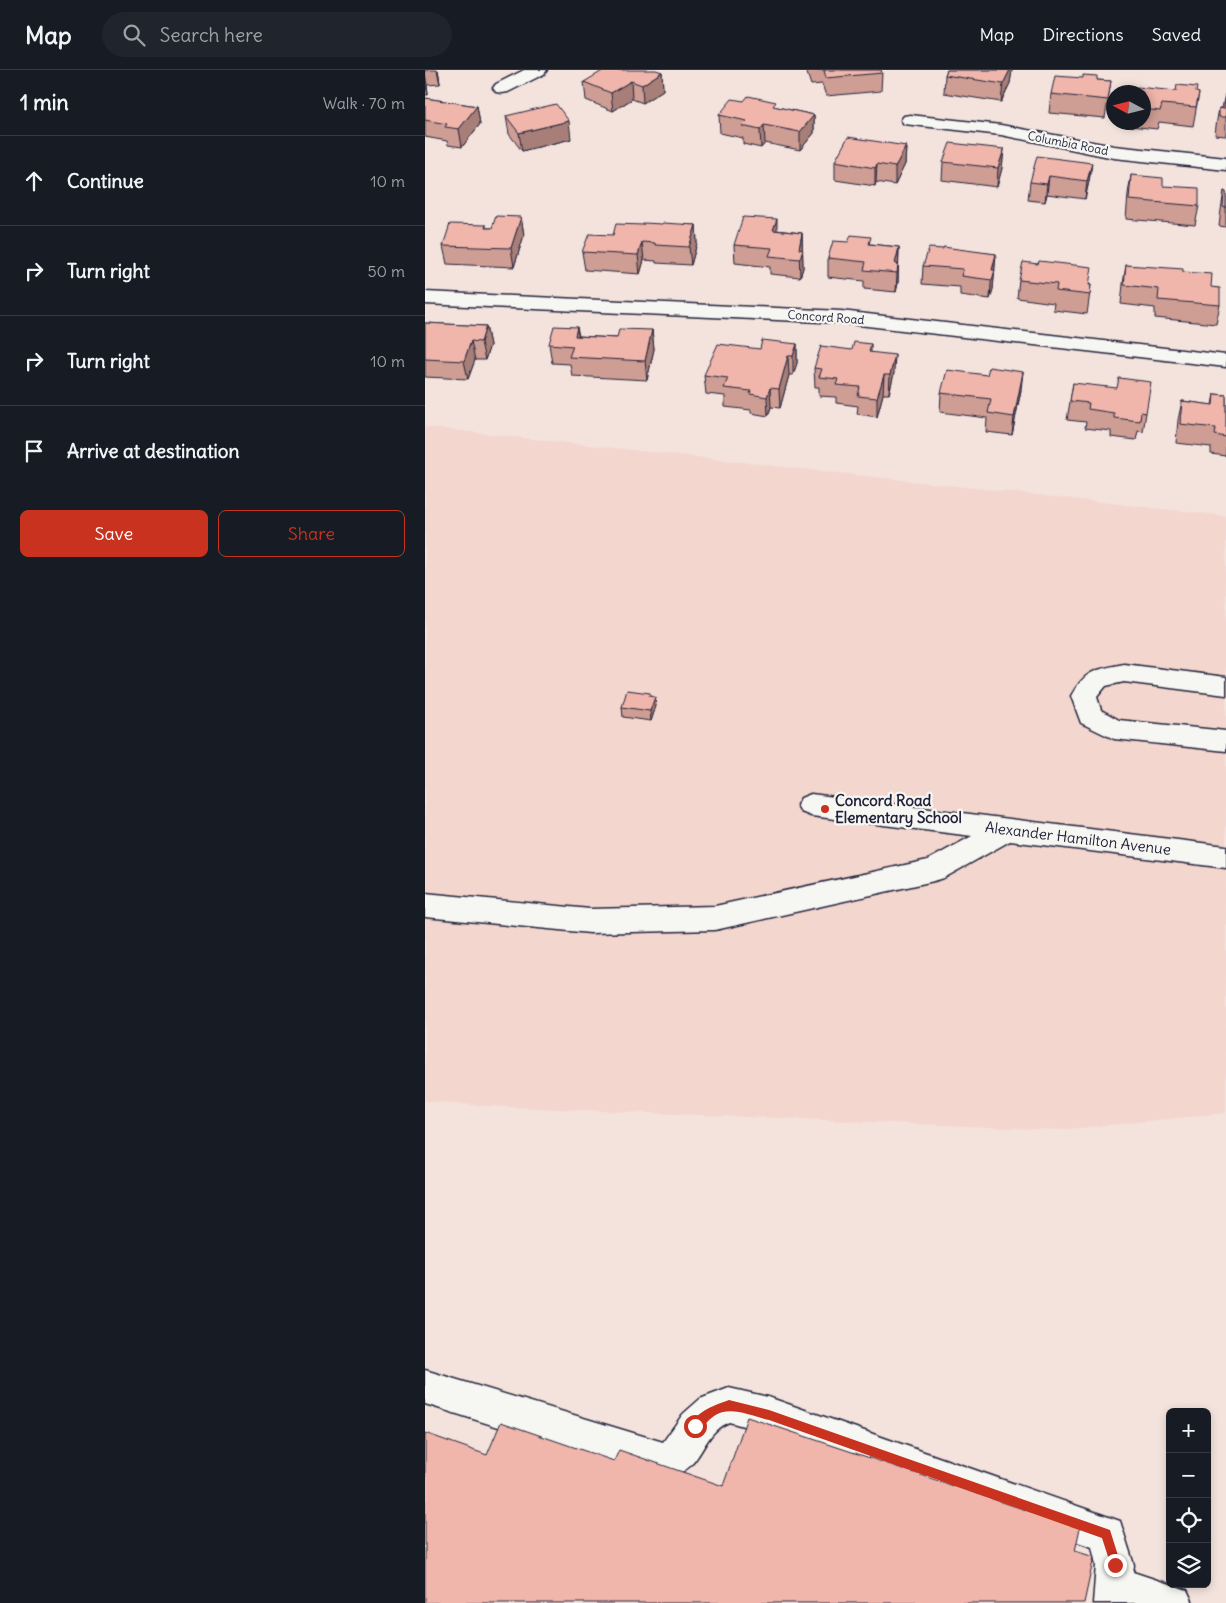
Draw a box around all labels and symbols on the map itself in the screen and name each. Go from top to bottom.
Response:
north arrow [1106,85,1151,130]
street label: Columbia Road [1026,128,1110,158]
street label: Concord Road [787,307,865,327]
place label: Concord Road Elementary School [835,791,962,828]
marker: Concord Road Elementary School [819,803,831,815]
street label: Alexander Hamilton Avenue [984,817,1172,859]
route start [684,1415,707,1438]
route end [1104,1554,1127,1577]

